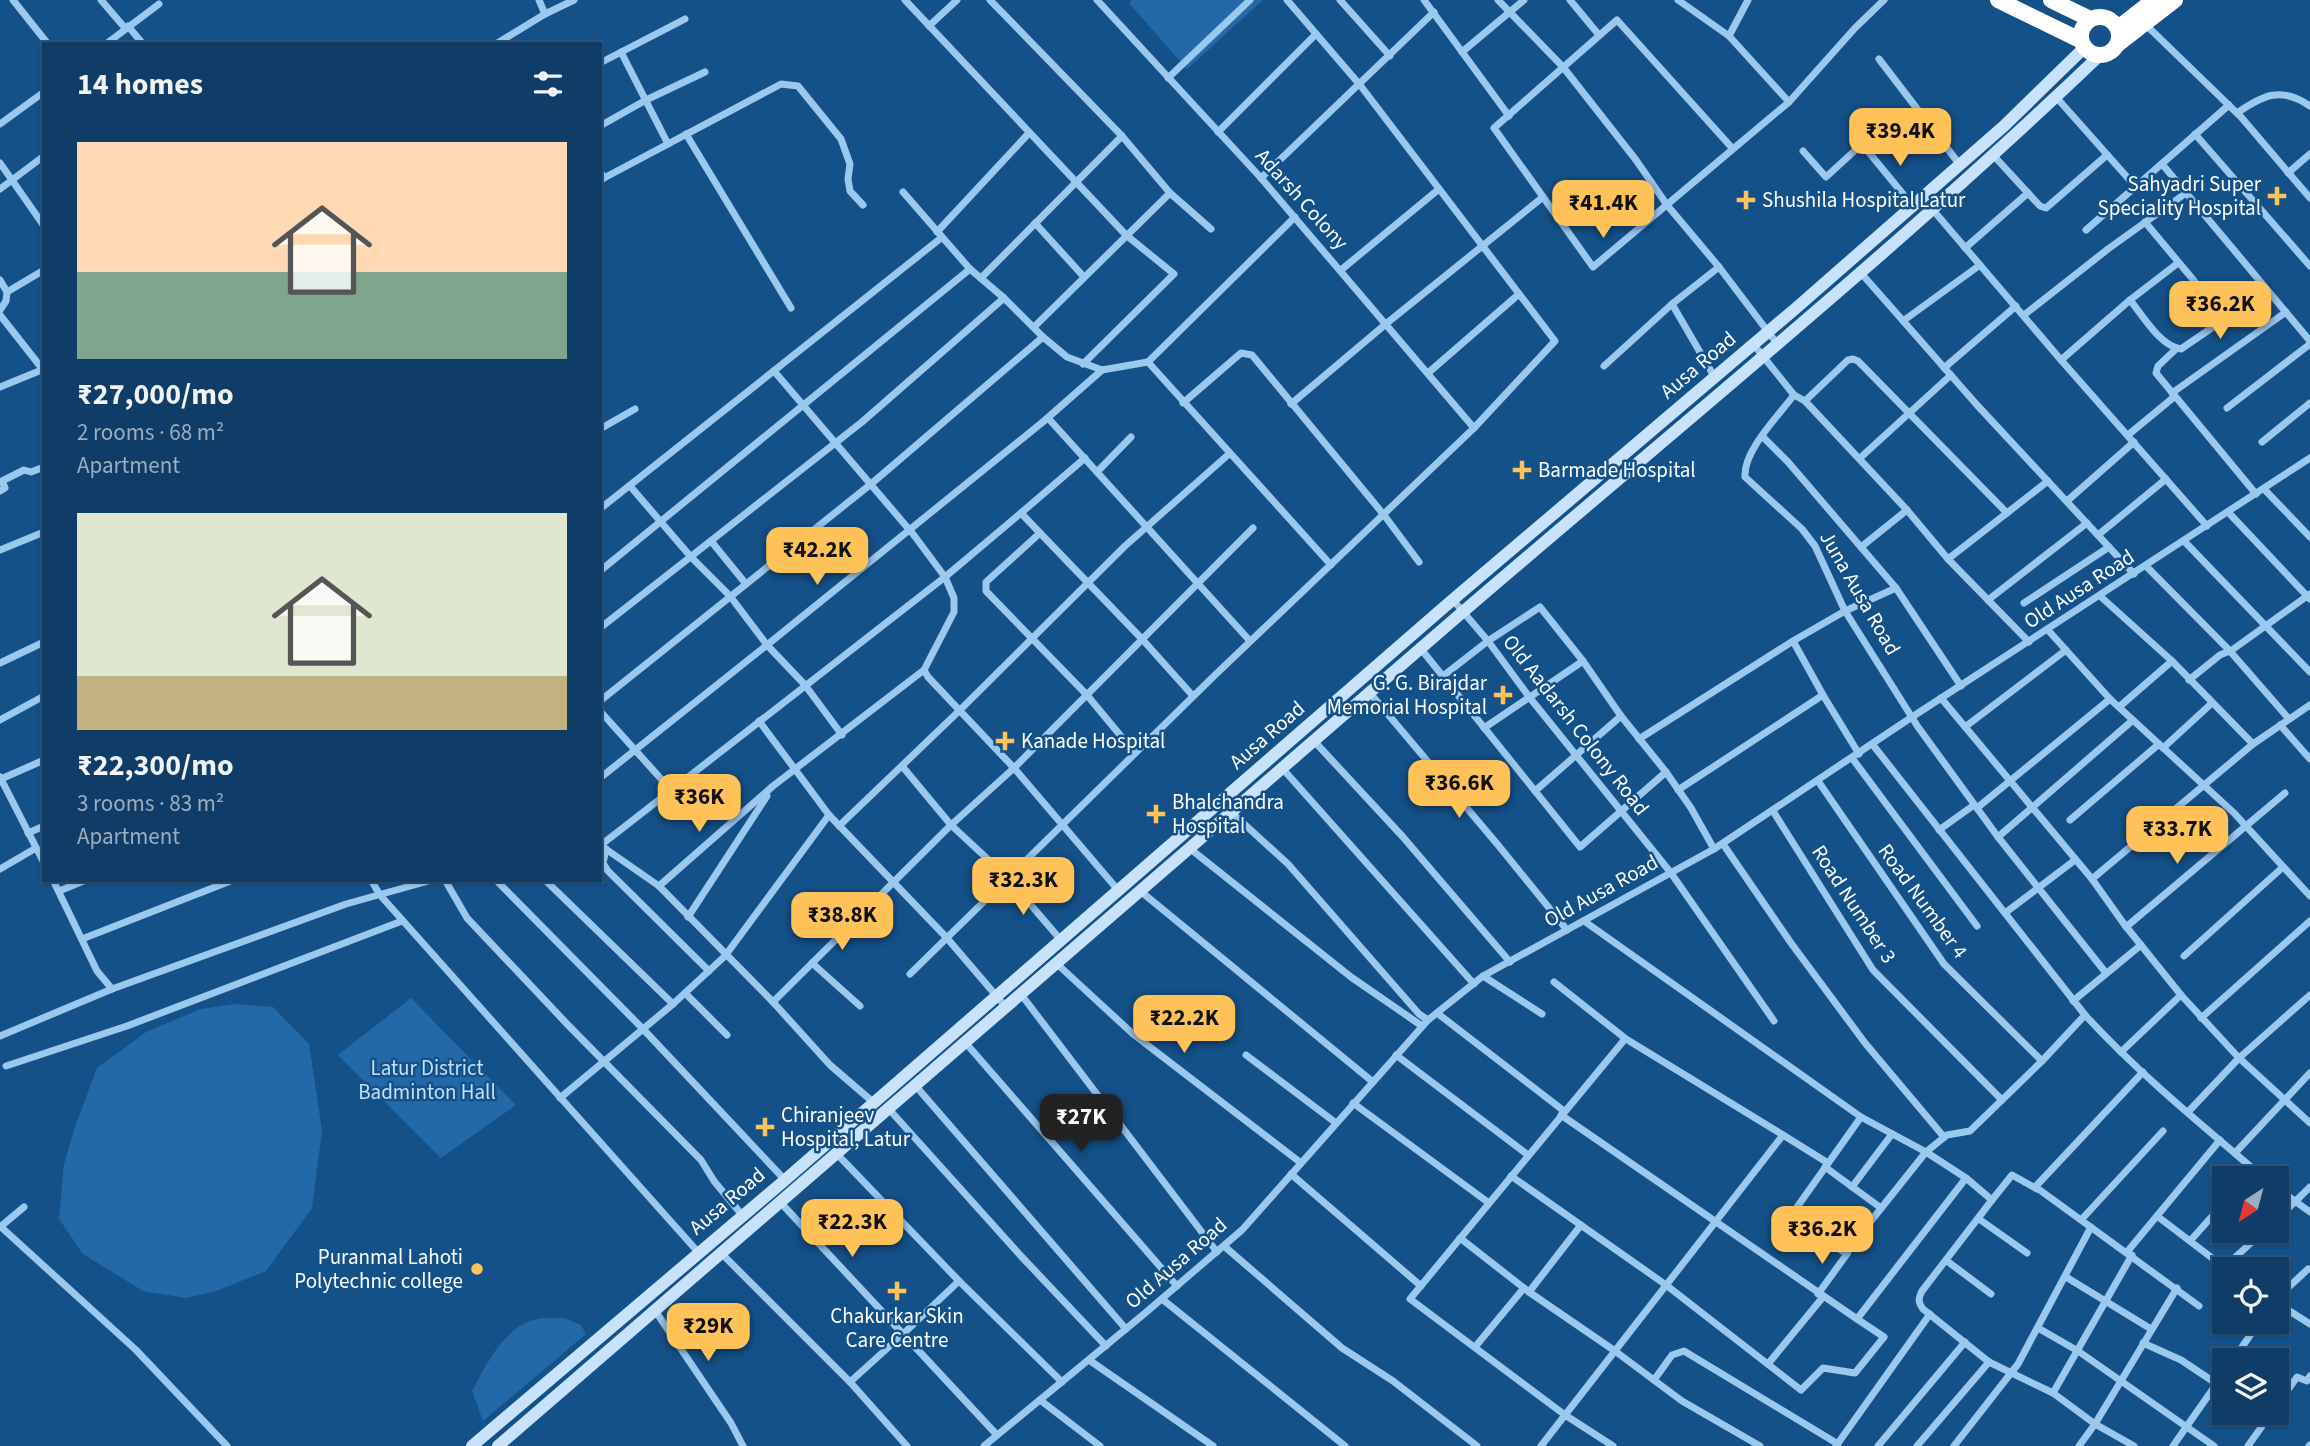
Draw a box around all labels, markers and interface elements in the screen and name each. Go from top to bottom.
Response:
text: 14 homes [77,63,203,106]
icon: filters [529,65,567,103]
pin: ₹39.4K [1843,108,1957,168]
text: ₹39.4K [1865,114,1935,147]
street label: Adarsh Colony [1248,142,1356,256]
place label: Sahyadri Super Speciality Hospital [2098,169,2262,223]
pin: ₹41.4K [1546,180,1660,240]
place label: Shushila Hospital Latur [1762,185,1966,215]
text: ₹41.4K [1568,186,1638,219]
marker: Sahyadri Super Speciality Hospital [2267,186,2287,206]
icon: home [259,187,385,313]
marker: Shushila Hospital Latur [1736,190,1756,210]
pin: ₹36.2K [2163,282,2277,341]
text: ₹36.2K [2185,287,2255,320]
street label: Ausa Road [1653,324,1743,406]
text: ₹27,000/mo [77,373,234,416]
text: 2 rooms · 68 m² [77,416,224,449]
text: Apartment [77,449,180,482]
place label: Barmade Hospital [1538,455,1696,485]
marker: Barmade Hospital [1512,460,1532,480]
street label: Juna Ausa Road [1812,525,1908,661]
pin: ₹42.2K [760,528,874,587]
text: ₹42.2K [782,533,852,566]
street label: Old Ausa Road [2018,542,2140,636]
icon: home [259,558,385,684]
street label: Old Aadarsh Colony Road [1496,628,1656,822]
place label: G. G. Birajdar Memorial Hospital [1327,668,1488,722]
marker: G. G. Birajdar Memorial Hospital [1493,685,1513,705]
street label: Ausa Road [1223,694,1311,776]
place label: Kanade Hospital [1021,726,1165,756]
marker: Kanade Hospital [995,731,1015,751]
text: ₹22,300/mo [77,744,234,787]
pin: ₹36.6K [1402,760,1516,820]
text: ₹36.6K [1424,766,1494,799]
pin: ₹36K [658,774,740,834]
text: ₹36K [674,780,724,813]
text: 3 rooms · 83 m² [77,787,224,820]
place label: Bhalchandra Hospital [1172,787,1284,841]
marker: Bhalchandra Hospital [1146,804,1166,824]
pin: ₹33.7K [2120,806,2234,866]
text: ₹33.7K [2142,812,2212,845]
text: Apartment [77,820,180,853]
street label: Road Number 4 [1871,837,1975,965]
street label: Road Number 3 [1804,839,1904,969]
street label: Old Ausa Road [1538,847,1664,935]
pin: ₹32.3K [966,858,1080,917]
text: ₹32.3K [988,863,1058,896]
pin: ₹38.8K [785,892,899,952]
text: ₹38.8K [807,898,877,931]
pin: ₹22.2K [1127,996,1241,1055]
text: ₹22.2K [1149,1001,1219,1034]
park label: Latur District Badminton Hall [358,1053,496,1107]
pin: ₹27K [1040,1094,1122,1154]
place label: Chiranjeev Hospital, Latur [781,1100,911,1154]
text: ₹27K [1056,1100,1106,1133]
marker: Chiranjeev Hospital, Latur [755,1117,775,1137]
street label: Ausa Road [682,1160,772,1242]
north arrow [2212,1166,2289,1242]
map controls [2212,1166,2289,1425]
pin: ₹22.3K [795,1200,909,1259]
text: ₹22.3K [817,1205,887,1238]
pin: ₹36.2K [1765,1206,1879,1266]
street label: Old Ausa Road [1118,1210,1234,1316]
text: ₹36.2K [1787,1212,1857,1245]
place label: Puranmal Lahoti Polytechnic college [294,1242,463,1296]
button: locate [2212,1257,2289,1334]
marker: Puranmal Lahoti Polytechnic college [469,1261,485,1277]
marker: Chakurkar Skin Care Centre [887,1281,907,1301]
place label: Chakurkar Skin Care Centre [830,1301,964,1355]
pin: ₹29K [667,1304,749,1363]
text: ₹29K [683,1309,733,1342]
button: layers [2212,1348,2289,1425]

